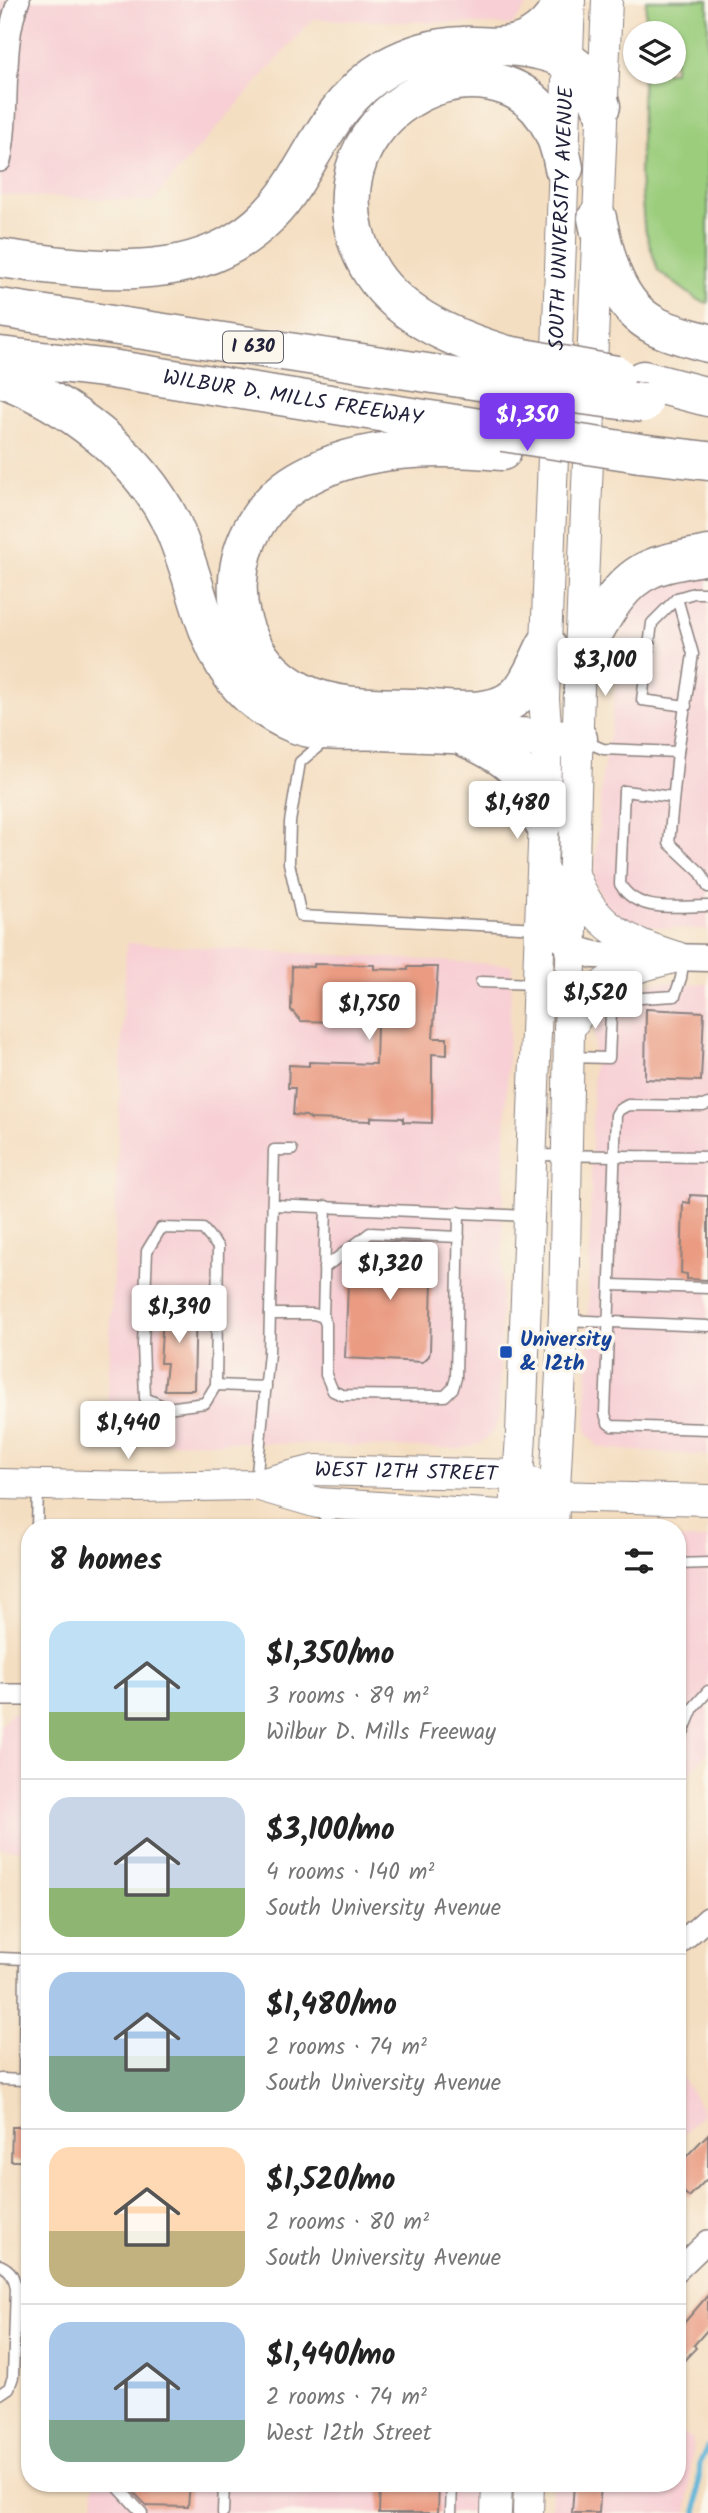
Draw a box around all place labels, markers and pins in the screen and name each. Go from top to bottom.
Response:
pin: $1,350 [470,393,584,453]
pin: $3,100 [548,638,662,698]
pin: $1,480 [460,782,574,841]
pin: $1,520 [538,972,652,1031]
pin: $1,750 [312,982,426,1042]
pin: $1,320 [333,1242,447,1302]
pin: $1,390 [122,1286,236,1345]
place label: University & 12th [520,1324,612,1381]
marker: University & 12th [498,1344,514,1360]
pin: $1,440 [71,1402,185,1461]

